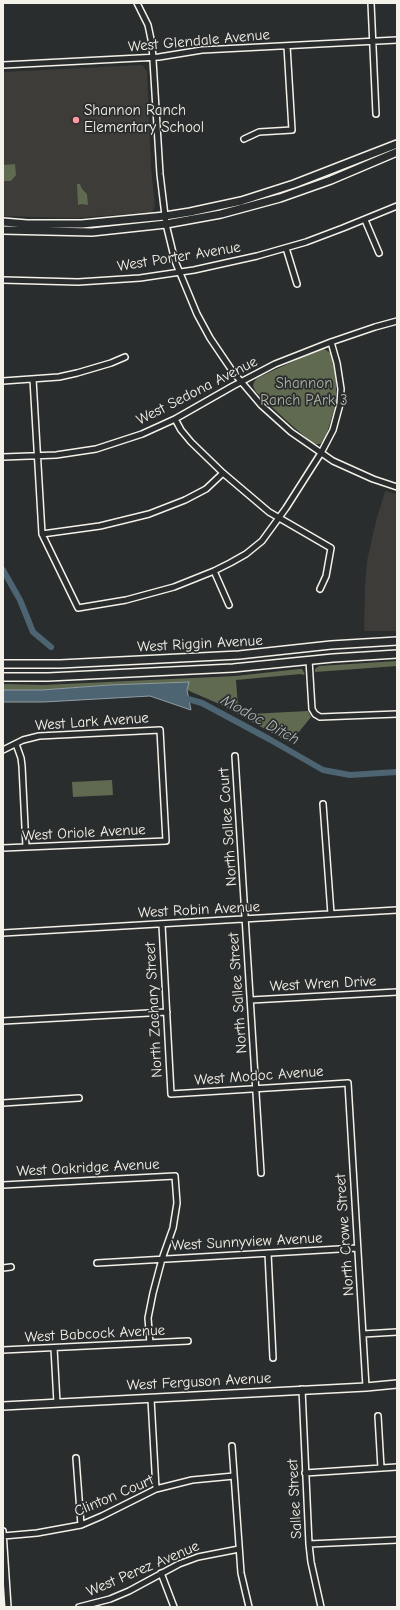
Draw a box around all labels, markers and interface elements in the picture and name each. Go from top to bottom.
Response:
street label: West Glendale Avenue [127,26,271,56]
place label: Shannon Ranch Elementary School [84,102,204,137]
marker: Shannon Ranch Elementary School [71,115,81,125]
street label: West Porter Avenue [116,238,242,276]
street label: West Sedona Avenue [133,353,261,429]
park label: Shannon Ranch PArk 3 [260,375,348,410]
street label: West Riggin Avenue [137,632,263,656]
water label: Modoc Ditch [217,691,303,749]
street label: West Lark Avenue [35,709,149,735]
street label: North Sallee Court [215,767,241,887]
street label: West Oriole Avenue [22,821,146,845]
street label: West Robin Avenue [138,898,260,922]
street label: North Sallee Street [225,932,251,1054]
street label: North Zachary Street [141,942,167,1078]
street label: West Wren Drive [269,972,377,996]
street label: West Modoc Avenue [194,1063,324,1089]
street label: West Oakridge Avenue [16,1155,160,1181]
street label: North Crowe Street [332,1173,358,1297]
street label: West Sunnyview Avenue [171,1229,323,1255]
street label: West Babcock Avenue [24,1321,166,1347]
street label: West Ferguson Avenue [126,1369,272,1395]
street label: Sallee Street [284,1458,306,1540]
street label: Clinton Court [72,1471,156,1521]
street label: West Perez Avenue [84,1537,202,1601]

